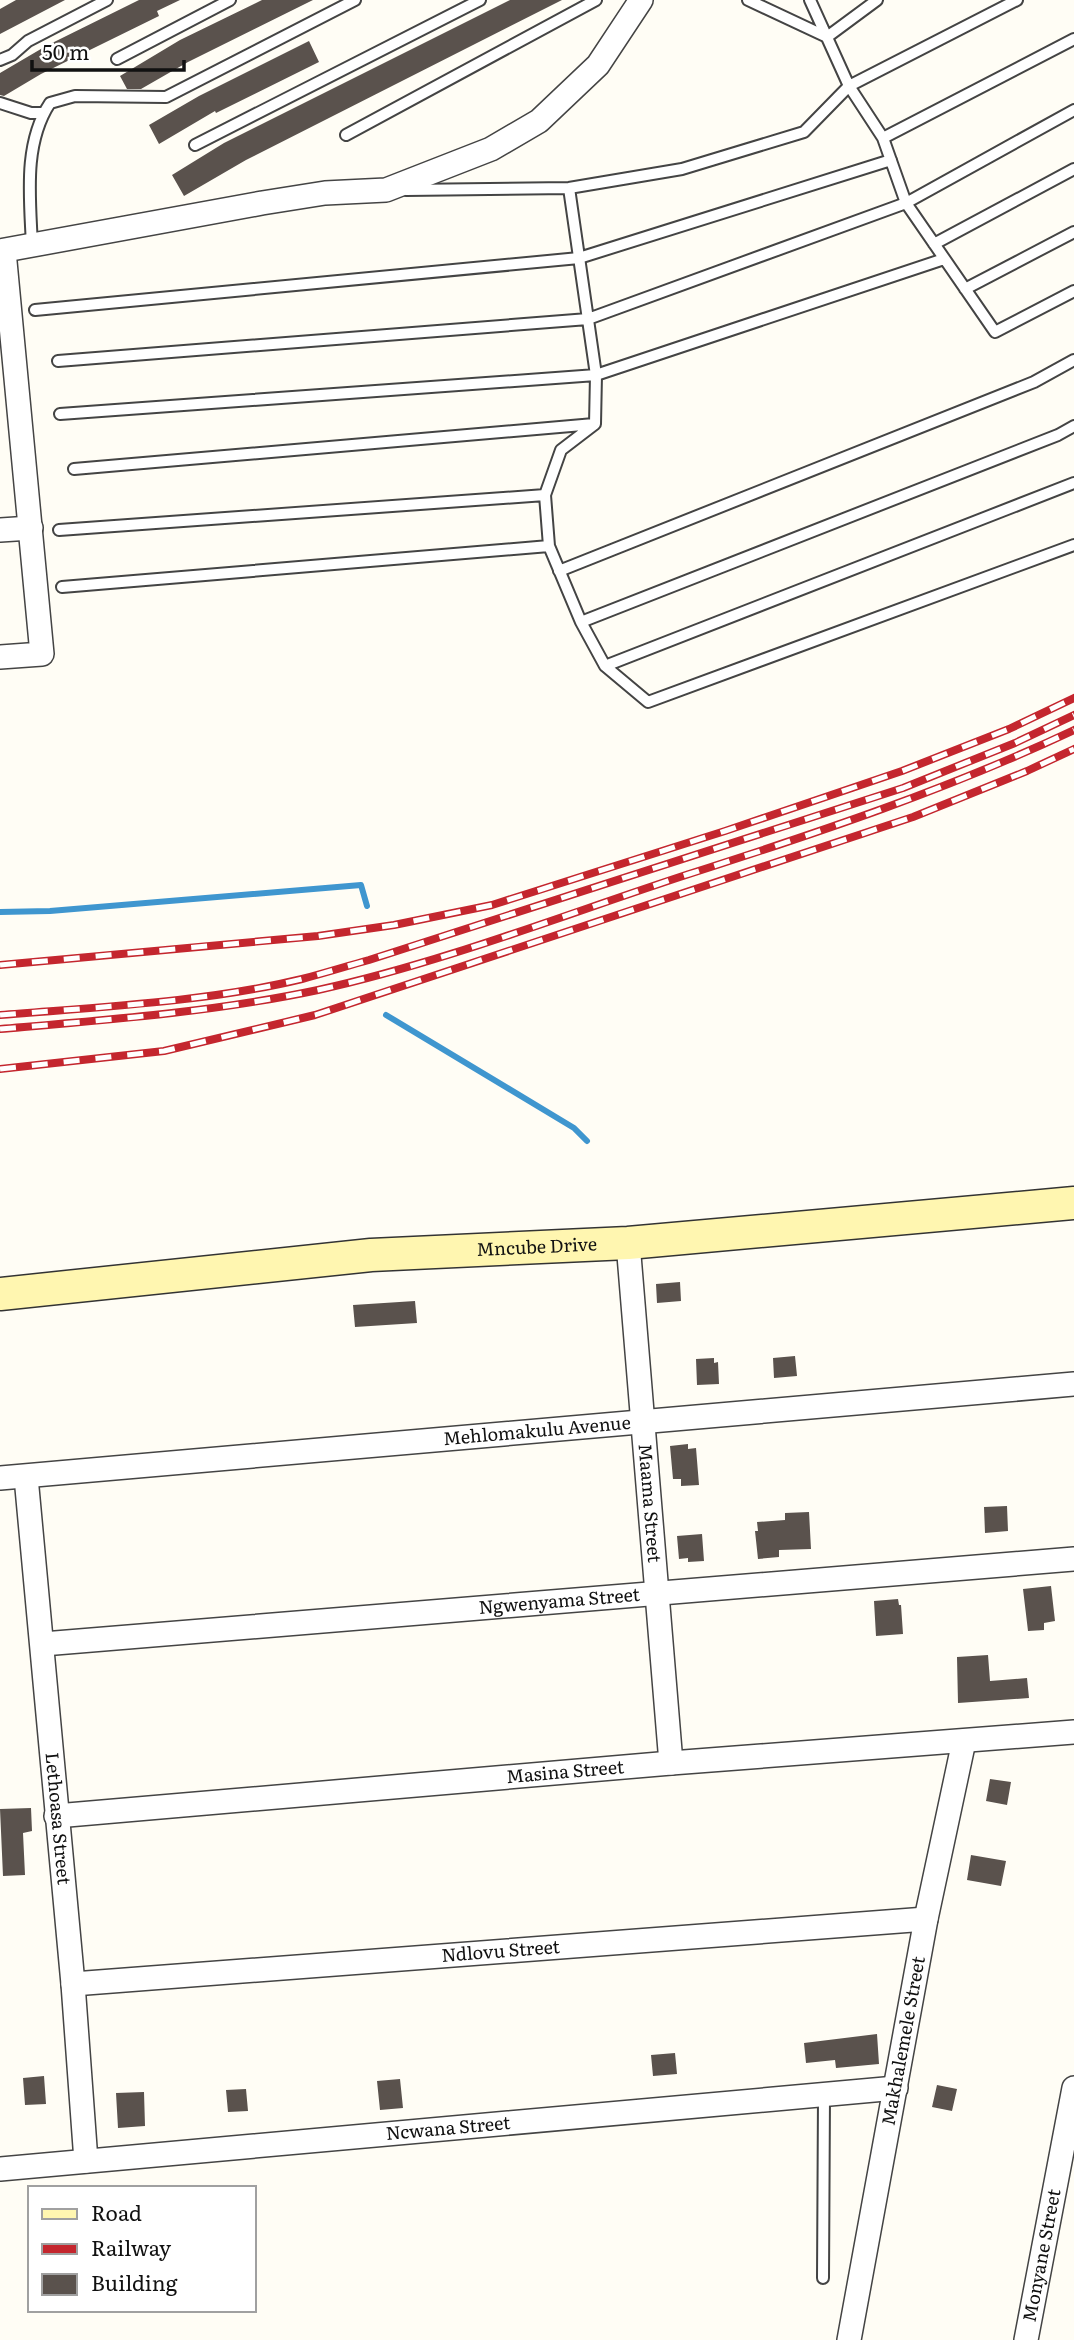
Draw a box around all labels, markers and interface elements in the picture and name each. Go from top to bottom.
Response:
scale bar [32,28,184,72]
text: 50 m [42,35,89,66]
street label: Mncube Drive [476,1229,598,1262]
street label: Mehlomakulu Avenue [442,1408,632,1451]
street label: Maama Street [633,1442,669,1564]
street label: Ngwenyama Street [478,1580,641,1620]
street label: Lethoasa Street [40,1751,79,1886]
street label: Masina Street [505,1752,626,1789]
street label: Ndlovu Street [441,1932,561,1968]
street label: Makhalemele Street [873,1953,931,2128]
street label: Ncwana Street [385,2108,512,2146]
legend [28,2186,256,2312]
street label: Monyane Street [1015,2186,1067,2324]
text: Road [91,2196,142,2227]
text: Railway [91,2231,172,2262]
text: Building [91,2266,178,2297]

